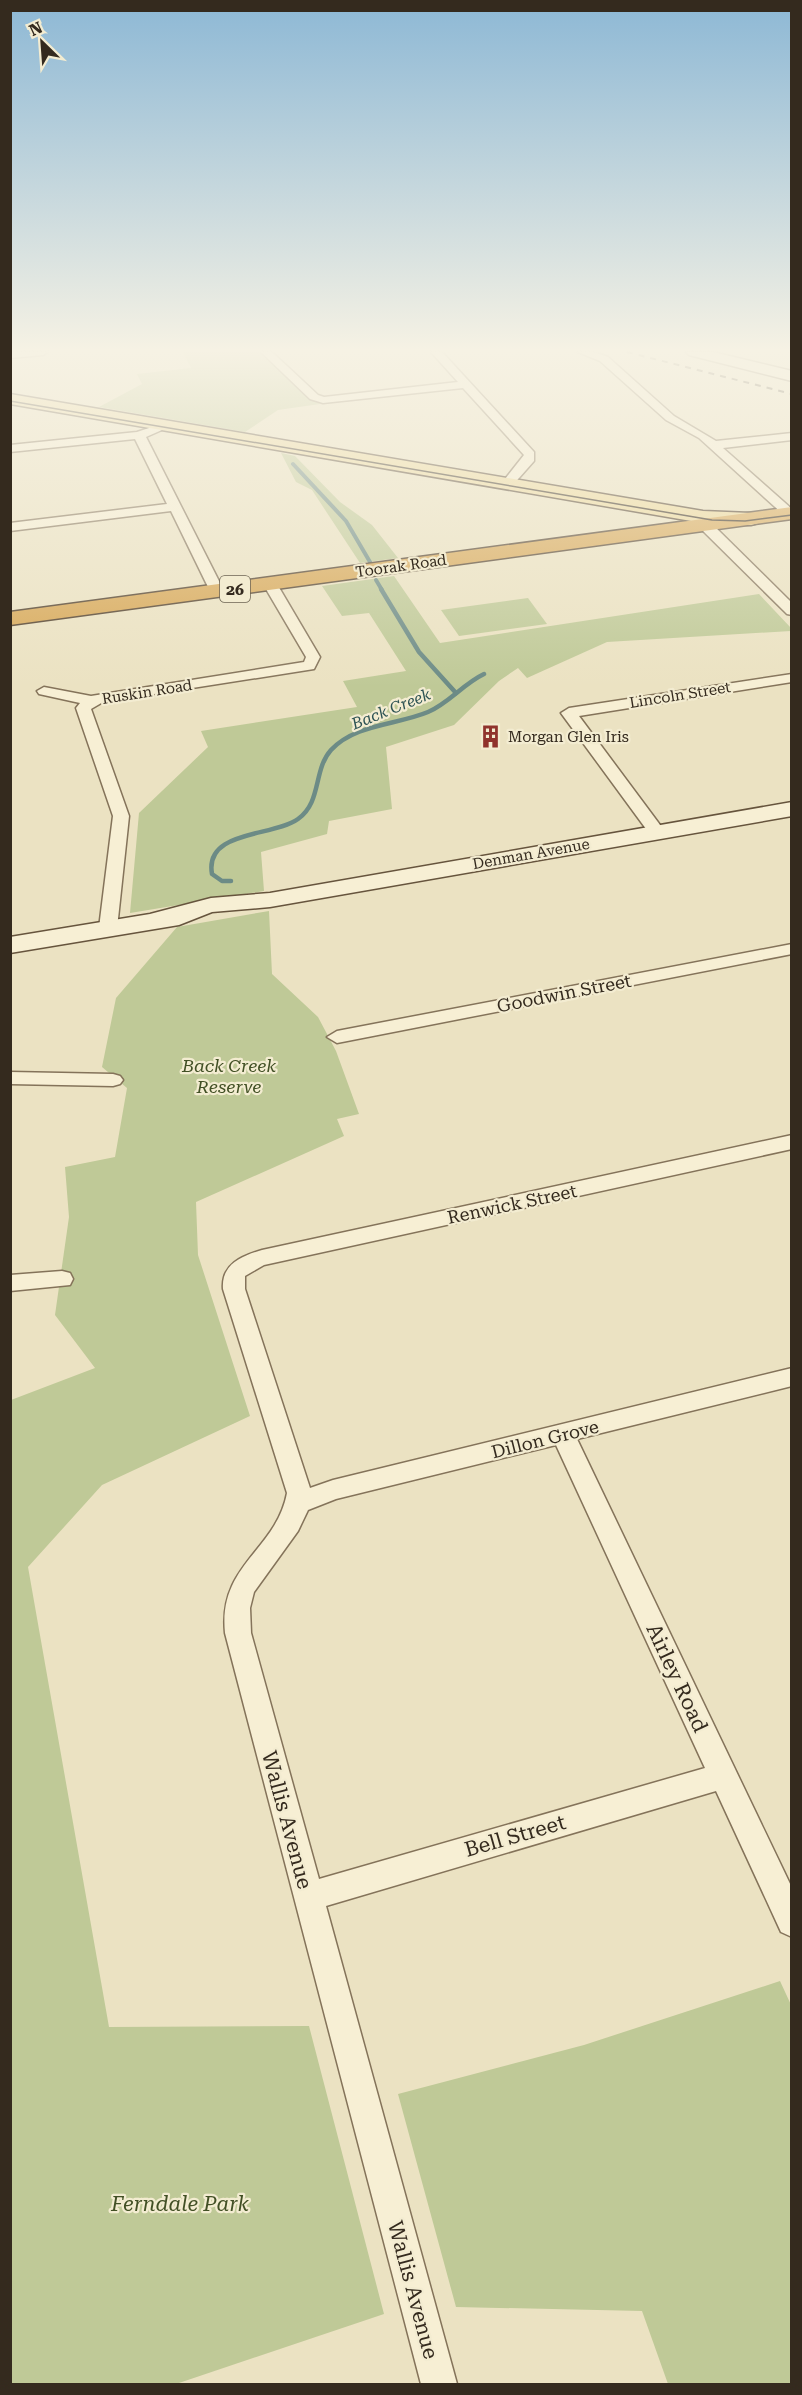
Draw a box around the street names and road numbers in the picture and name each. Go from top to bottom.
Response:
street label: Toorak Road [354,551,448,581]
road number: 26 [220,576,250,602]
street label: Ruskin Road [101,676,194,708]
street label: Lincoln Street [628,678,732,712]
street label: Denman Avenue [471,835,591,873]
street label: Goodwin Street [495,970,633,1016]
street label: Renwick Street [445,1180,579,1228]
street label: Dillon Grove [489,1415,601,1462]
street label: Airley Road [641,1620,713,1737]
street label: Wallis Avenue [257,1748,317,1892]
street label: Bell Street [462,1810,568,1862]
street label: Wallis Avenue [383,2218,443,2362]

